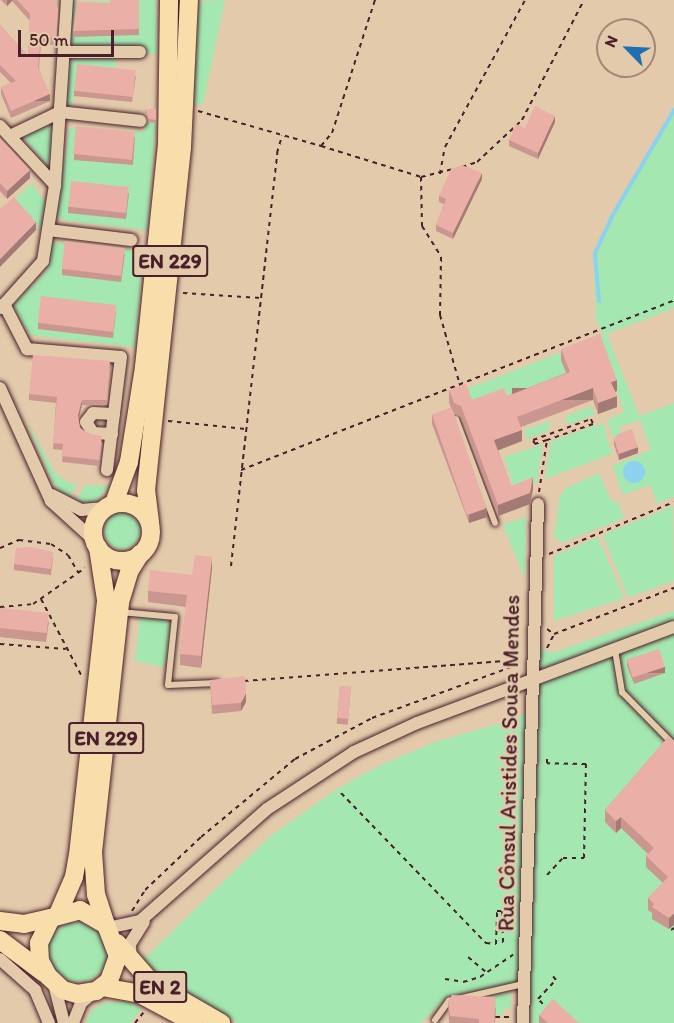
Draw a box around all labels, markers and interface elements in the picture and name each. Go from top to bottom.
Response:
scale bar [21,18,117,56]
north arrow [596,18,656,78]
text: 50 m [29,29,69,51]
text: N [600,32,622,50]
road number: EN 229 [131,243,209,279]
street label: Rua Cônsul Aristides Sousa Mendes [493,595,525,931]
road number: EN 229 [67,720,145,756]
road number: EN 2 [133,969,187,1005]

